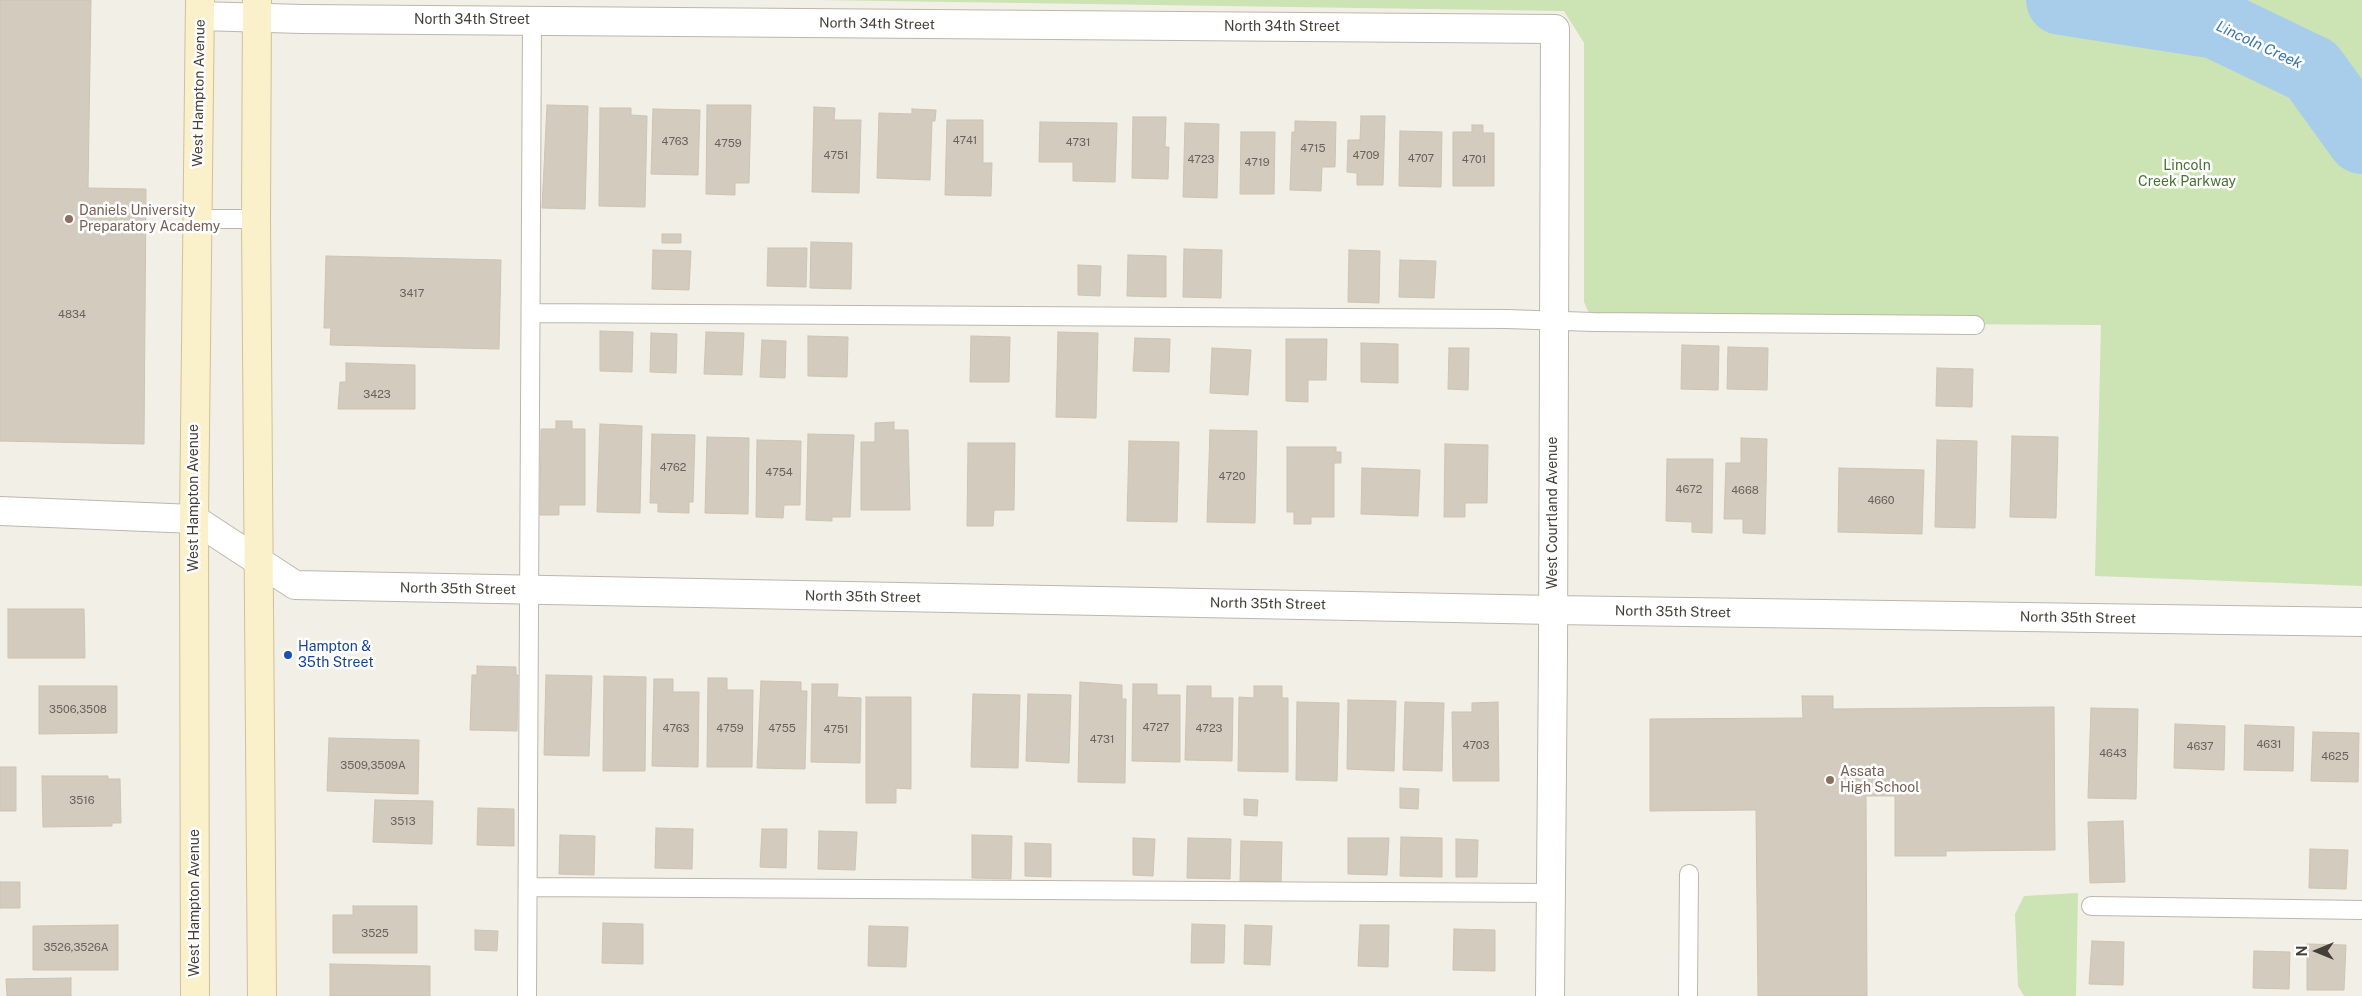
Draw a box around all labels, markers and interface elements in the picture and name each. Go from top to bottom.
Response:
street label: North 34th Street [414,12,530,28]
street label: North 34th Street [819,15,935,33]
water label: Lincoln Creek [2213,17,2305,73]
street label: West Hampton Avenue [189,19,209,167]
street label: North 34th Street [1224,19,1340,35]
house number: 4741 [953,134,977,148]
house number: 4763 [661,135,689,149]
house number: 4731 [1066,136,1090,150]
house number: 4759 [714,137,742,151]
house number: 4715 [1300,142,1326,156]
house number: 4751 [823,149,849,163]
house number: 4709 [1353,149,1379,163]
house number: 4707 [1408,152,1434,166]
house number: 4723 [1187,153,1215,167]
house number: 4701 [1462,153,1486,167]
house number: 4719 [1244,156,1270,170]
park label: Lincoln Creek Parkway [2138,158,2236,190]
place label: Daniels University Preparatory Academy [79,203,220,236]
marker: Daniels University Preparatory Academy [63,213,75,225]
house number: 3417 [400,287,424,301]
house number: 4834 [58,308,86,322]
house number: 3423 [363,388,391,402]
street label: West Hampton Avenue [186,424,202,572]
street label: West Courtland Avenue [1545,437,1561,589]
house number: 4762 [660,461,686,475]
house number: 4754 [765,466,793,480]
house number: 4720 [1219,470,1245,484]
house number: 4672 [1676,483,1702,497]
house number: 4668 [1731,484,1759,498]
house number: 4660 [1867,494,1895,508]
street label: North 35th Street [400,580,516,598]
street label: North 35th Street [805,588,921,606]
street label: North 35th Street [1210,595,1326,613]
street label: North 35th Street [1615,603,1731,621]
street label: North 35th Street [2020,609,2136,627]
place label: Hampton & 35th Street [298,639,374,672]
marker: Hampton & 35th Street [282,649,294,661]
house number: 3506,3508 [49,703,107,717]
house number: 4727 [1143,721,1169,735]
house number: 4763 [662,722,690,736]
house number: 4759 [716,722,744,736]
house number: 4755 [768,722,796,736]
house number: 4723 [1195,722,1223,736]
house number: 4751 [823,723,849,737]
house number: 4731 [1090,733,1114,747]
house number: 4631 [2256,738,2282,752]
house number: 4703 [1463,739,1489,753]
house number: 4637 [2186,740,2214,754]
house number: 4643 [2099,747,2127,761]
house number: 4625 [2321,750,2349,764]
house number: 3509,3509A [340,759,406,773]
place label: Assata High School [1840,764,1919,796]
marker: Assata High School [1824,774,1836,786]
house number: 3516 [69,794,95,808]
house number: 3513 [390,815,416,829]
street label: West Hampton Avenue [187,829,203,977]
north arrow [2292,926,2342,976]
house number: 3525 [361,927,389,941]
house number: 3526,3526A [43,941,109,955]
text: N [2294,946,2310,956]

